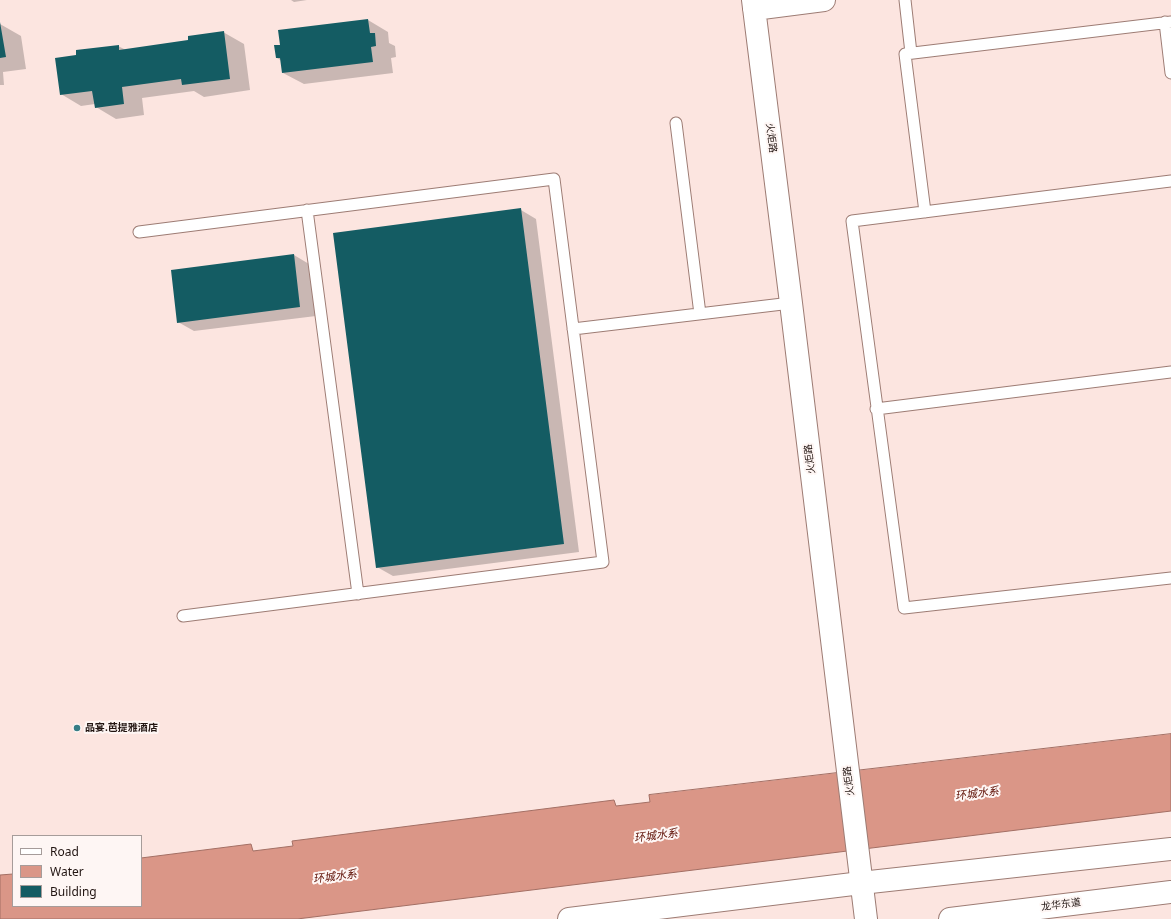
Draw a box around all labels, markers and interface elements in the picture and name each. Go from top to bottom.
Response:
street label: 火炬路 [763,122,779,154]
street label: 火炬路 [802,443,818,475]
place label: 品宴.芭提雅酒店 [85,722,158,734]
marker: 品宴.芭提雅酒店 [72,723,82,733]
street label: 火炬路 [841,765,857,797]
water label: 环城水系 [954,785,1000,803]
water label: 环城水系 [633,827,679,845]
legend [12,835,142,907]
text: Road [50,843,79,860]
text: Water [50,863,84,880]
water label: 环城水系 [312,868,358,886]
text: Building [50,883,97,900]
street label: 龙华东道 [1040,897,1082,913]

